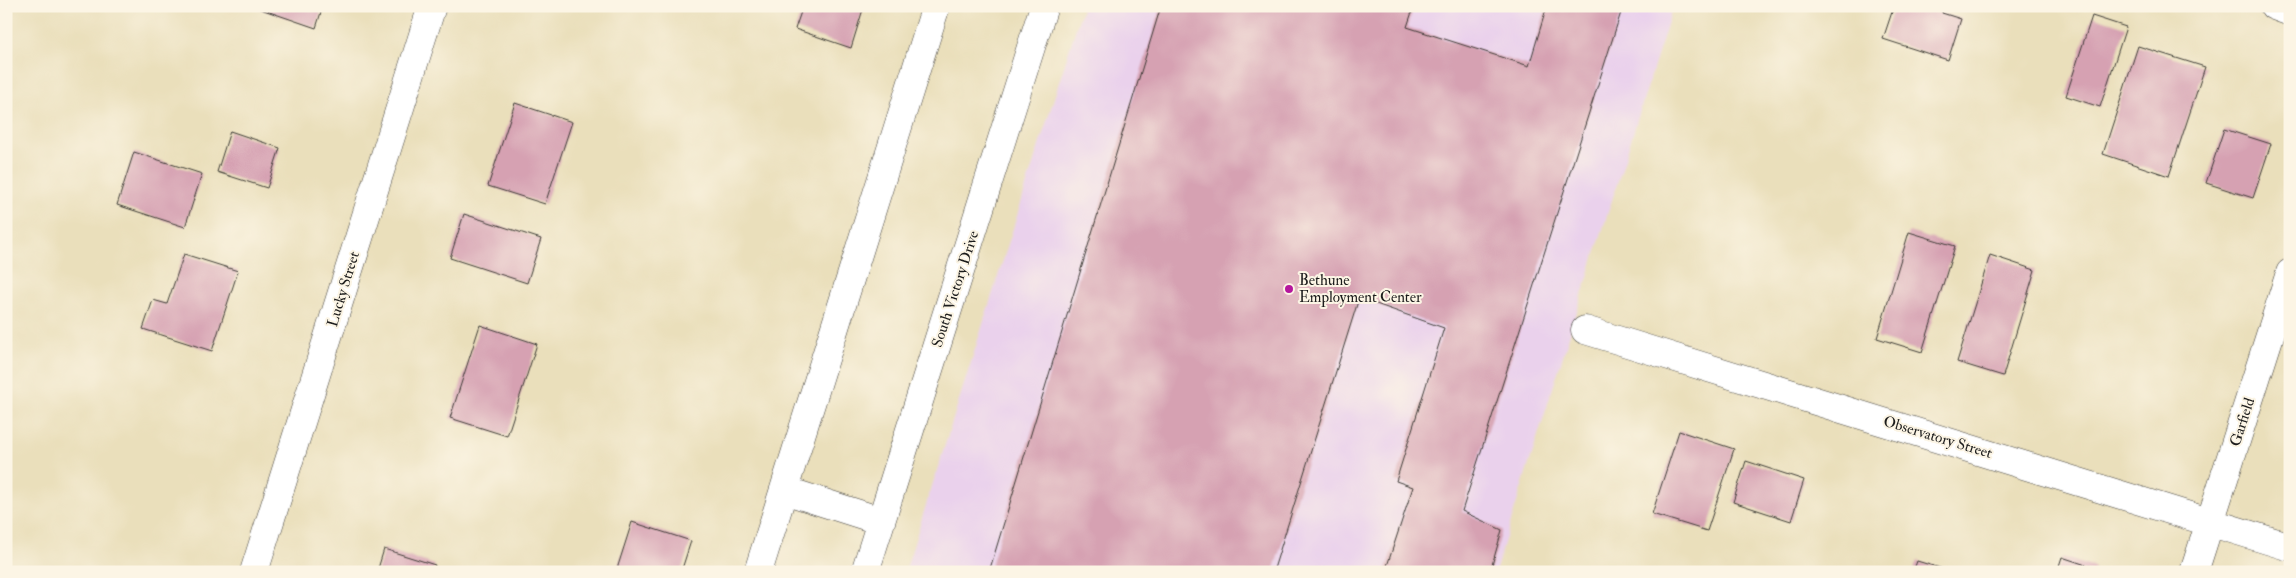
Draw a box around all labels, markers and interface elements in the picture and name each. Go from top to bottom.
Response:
street label: South Victory Drive [928,228,983,350]
street label: Lucky Street [323,249,364,329]
place label: Bethune Employment Center [1299,271,1422,308]
marker: Bethune Employment Center [1283,283,1295,295]
street label: Garfield [2226,395,2259,449]
street label: Observatory Street [1881,412,1995,463]

